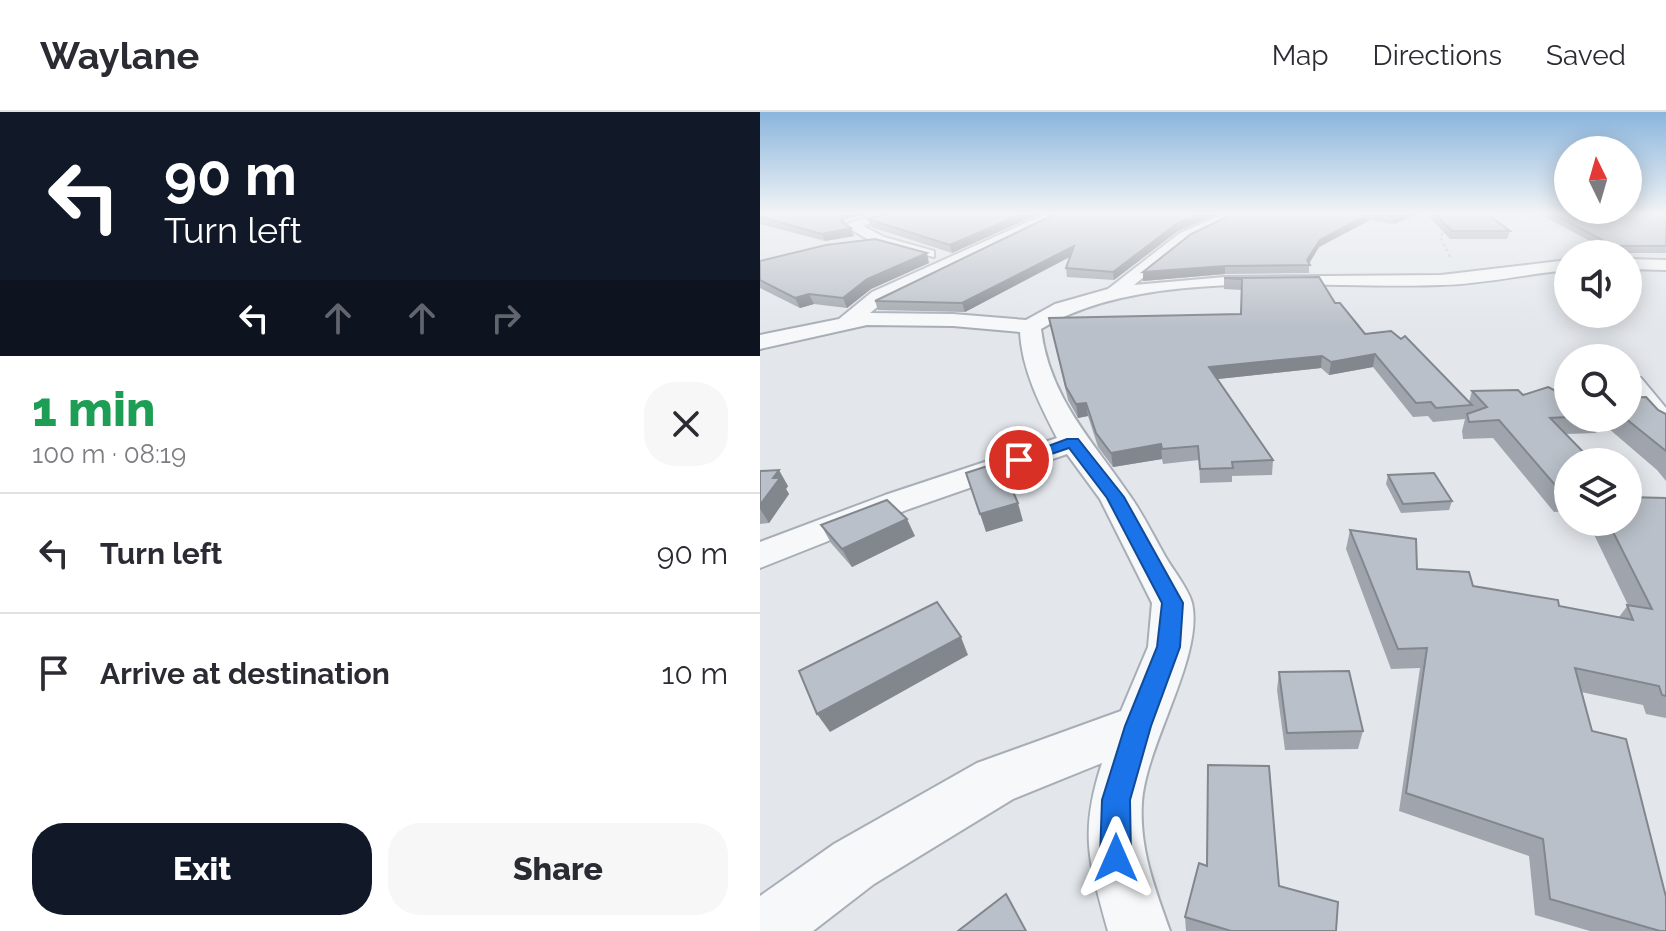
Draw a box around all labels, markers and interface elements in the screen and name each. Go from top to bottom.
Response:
text: Waylane [40,33,199,78]
text: Map [1272,39,1329,72]
text: Directions [1373,39,1502,72]
text: Saved [1546,39,1626,72]
north arrow [1554,136,1642,224]
map controls [1554,136,1642,536]
text: 90 m [164,142,297,208]
icon: left [32,144,136,248]
text: Turn left [164,209,302,251]
button: sound [1554,240,1642,328]
icon: left [232,296,276,340]
icon: ahead [316,296,360,340]
icon: ahead [400,296,444,340]
icon: right [484,296,528,340]
button: search [1554,344,1642,432]
text: 1 min [32,381,155,437]
button: close [644,382,728,466]
pin [985,426,1053,494]
icon: arrive [997,438,1041,482]
text: 100 m · 08:19 [32,439,186,469]
button: layers [1554,448,1642,536]
icon: left [32,531,76,575]
text: Turn left [100,536,222,571]
text: 90 m [657,536,728,571]
icon: arrive [32,651,76,695]
text: Arrive at destination [100,656,390,691]
text: 10 m [662,656,728,691]
position arrow [1074,816,1158,900]
button: Exit [32,823,372,915]
button: Share [388,823,728,915]

